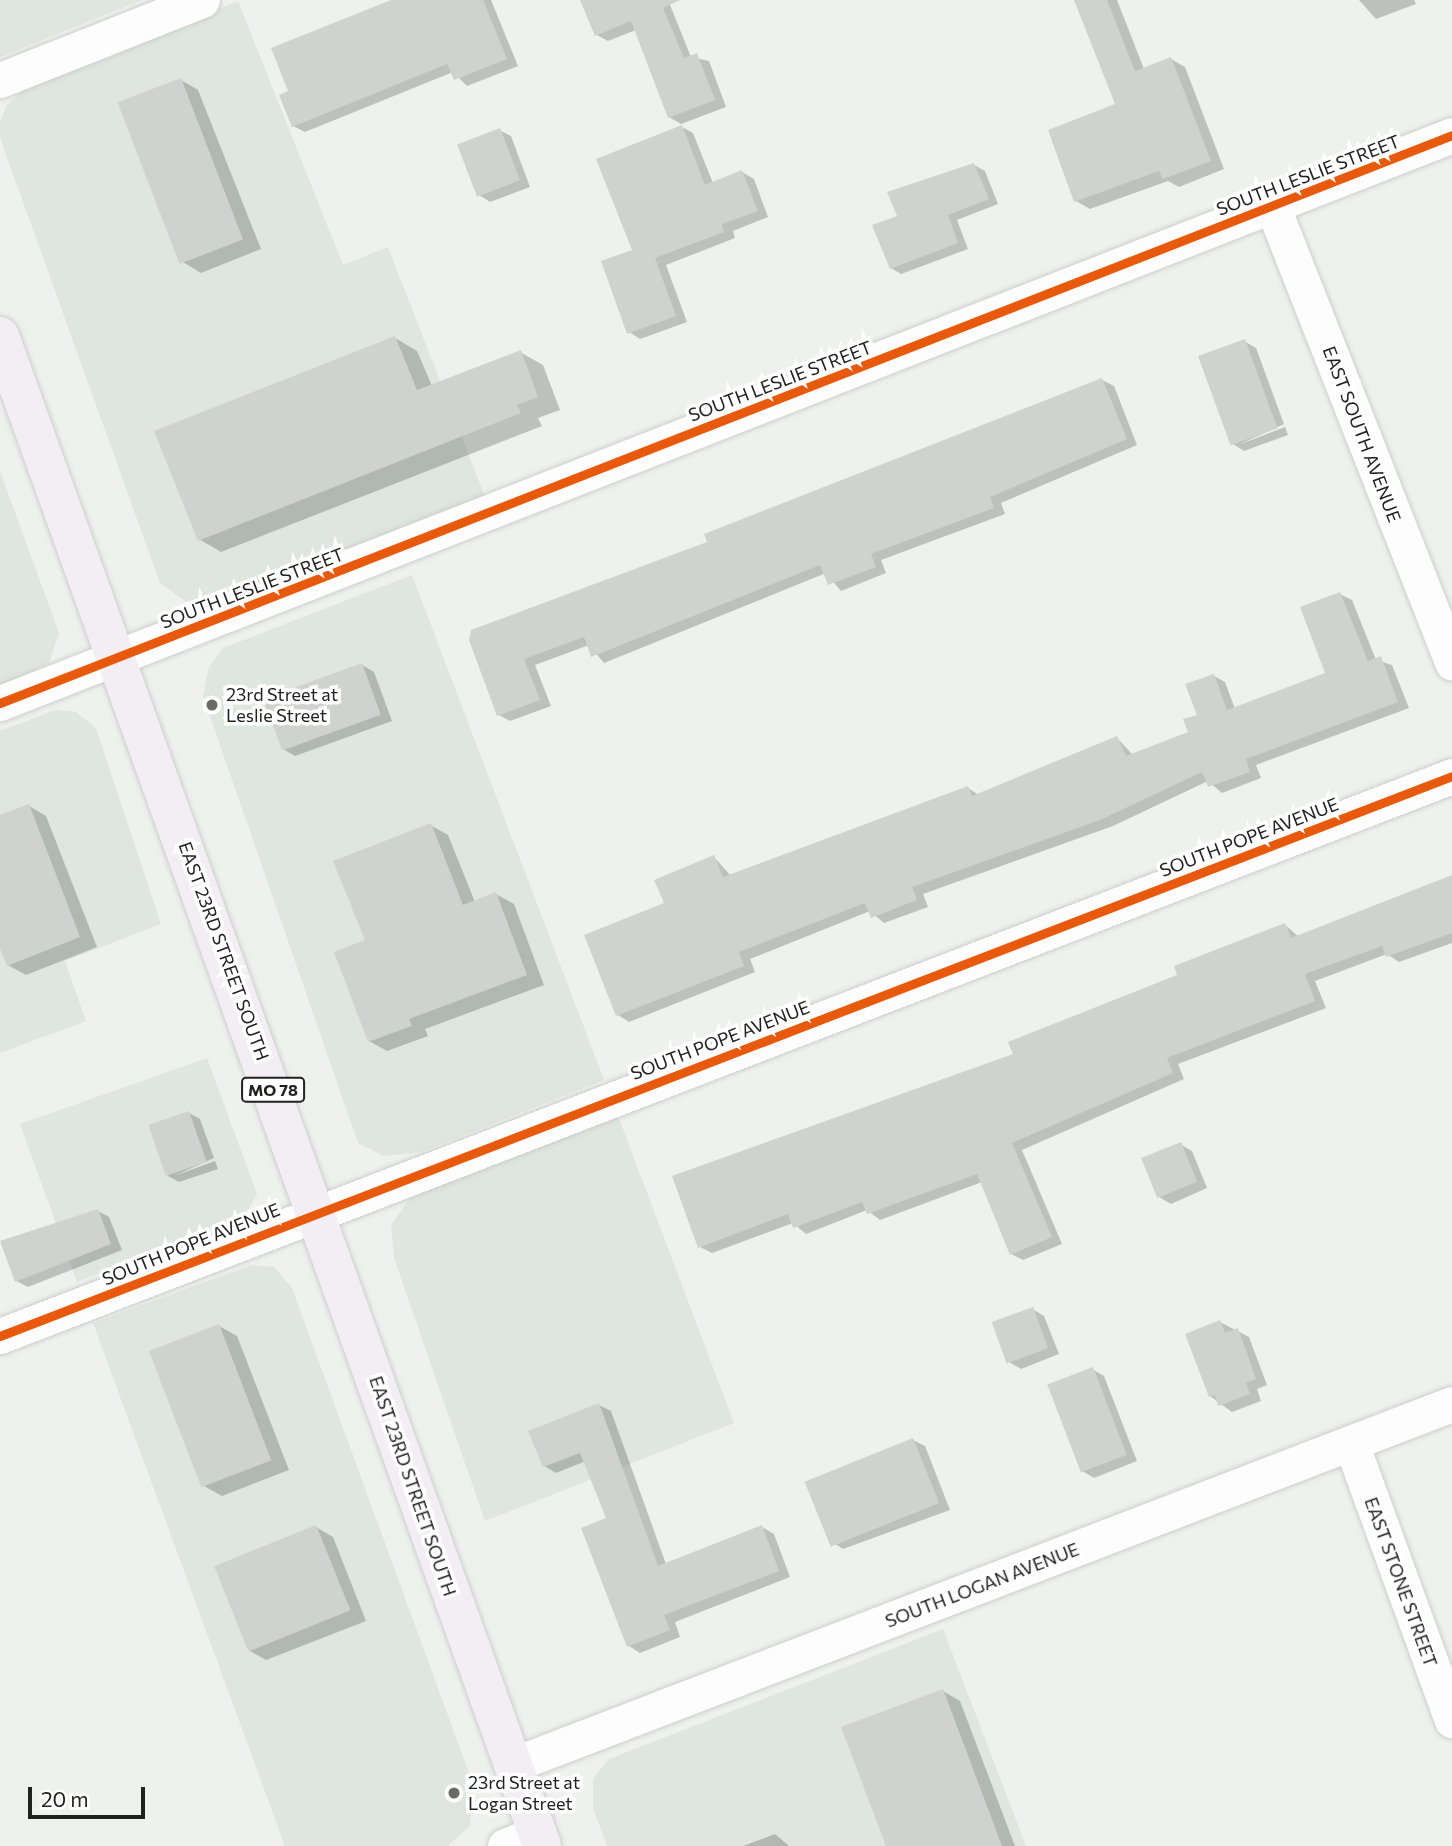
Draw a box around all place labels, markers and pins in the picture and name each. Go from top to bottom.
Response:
place label: 23rd Street at Leslie Street [226,684,338,726]
marker: 23rd Street at Leslie Street [204,697,220,713]
place label: 23rd Street at Logan Street [468,1772,580,1814]
marker: 23rd Street at Logan Street [446,1785,462,1801]

